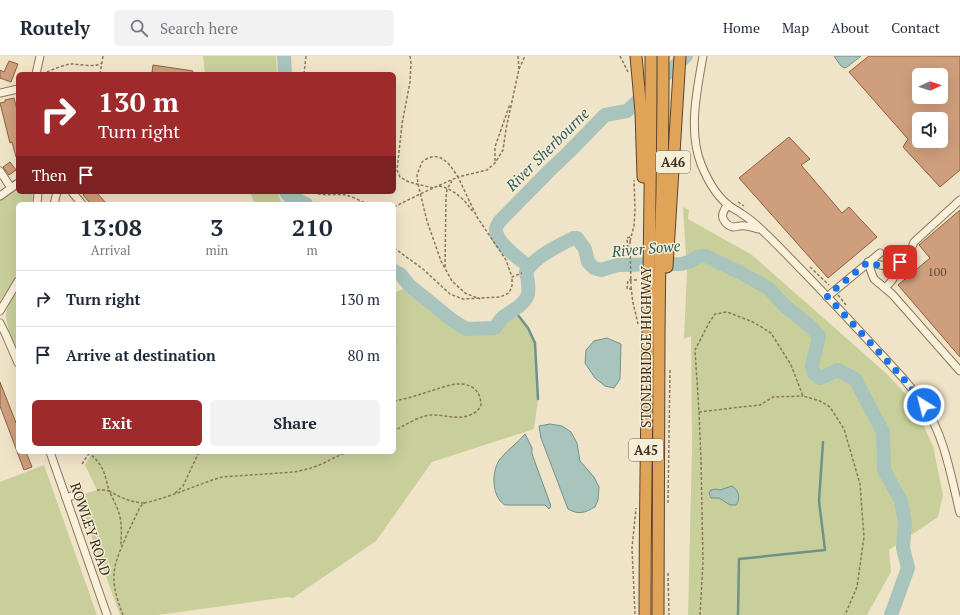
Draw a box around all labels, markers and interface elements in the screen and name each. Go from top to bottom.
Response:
search box [114,10,394,46]
text: Routely [20,15,90,40]
icon: search [128,17,150,39]
text: Search here [160,18,238,38]
text: Home [723,18,760,37]
text: Map [782,18,809,37]
text: About [831,18,869,37]
text: Contact [891,18,940,37]
north arrow [912,68,948,104]
map controls [912,68,948,148]
text: 130 m [98,83,179,120]
icon: right [32,88,84,140]
water label: River Sherbourne [501,103,593,195]
button: sound [912,112,948,148]
text: Turn right [98,119,180,143]
road number: A46 [656,151,690,173]
icon: arrive [75,164,97,186]
text: Then [32,165,67,185]
text: 13:08 [79,211,142,243]
text: 3 [210,211,224,243]
text: 210 [292,211,332,243]
water label: River Sowe [610,235,681,261]
text: Arrival [91,241,131,259]
text: min [205,241,228,259]
text: m [307,241,318,259]
pin [883,245,917,279]
icon: arrive [889,251,911,273]
house number: 100 [927,264,947,279]
street label: STONEBRIDGE HIGHWAY [636,265,655,428]
icon: right [32,288,54,310]
text: Turn right [66,289,141,309]
text: 130 m [339,289,380,309]
icon: arrive [32,344,54,366]
text: Arrive at destination [66,345,216,365]
text: 80 m [347,345,380,365]
position arrow [903,384,945,426]
button: Exit [32,400,202,446]
button: Share [210,400,380,446]
road number: A45 [629,439,663,461]
street label: ROWLEY ROAD [66,480,116,578]

